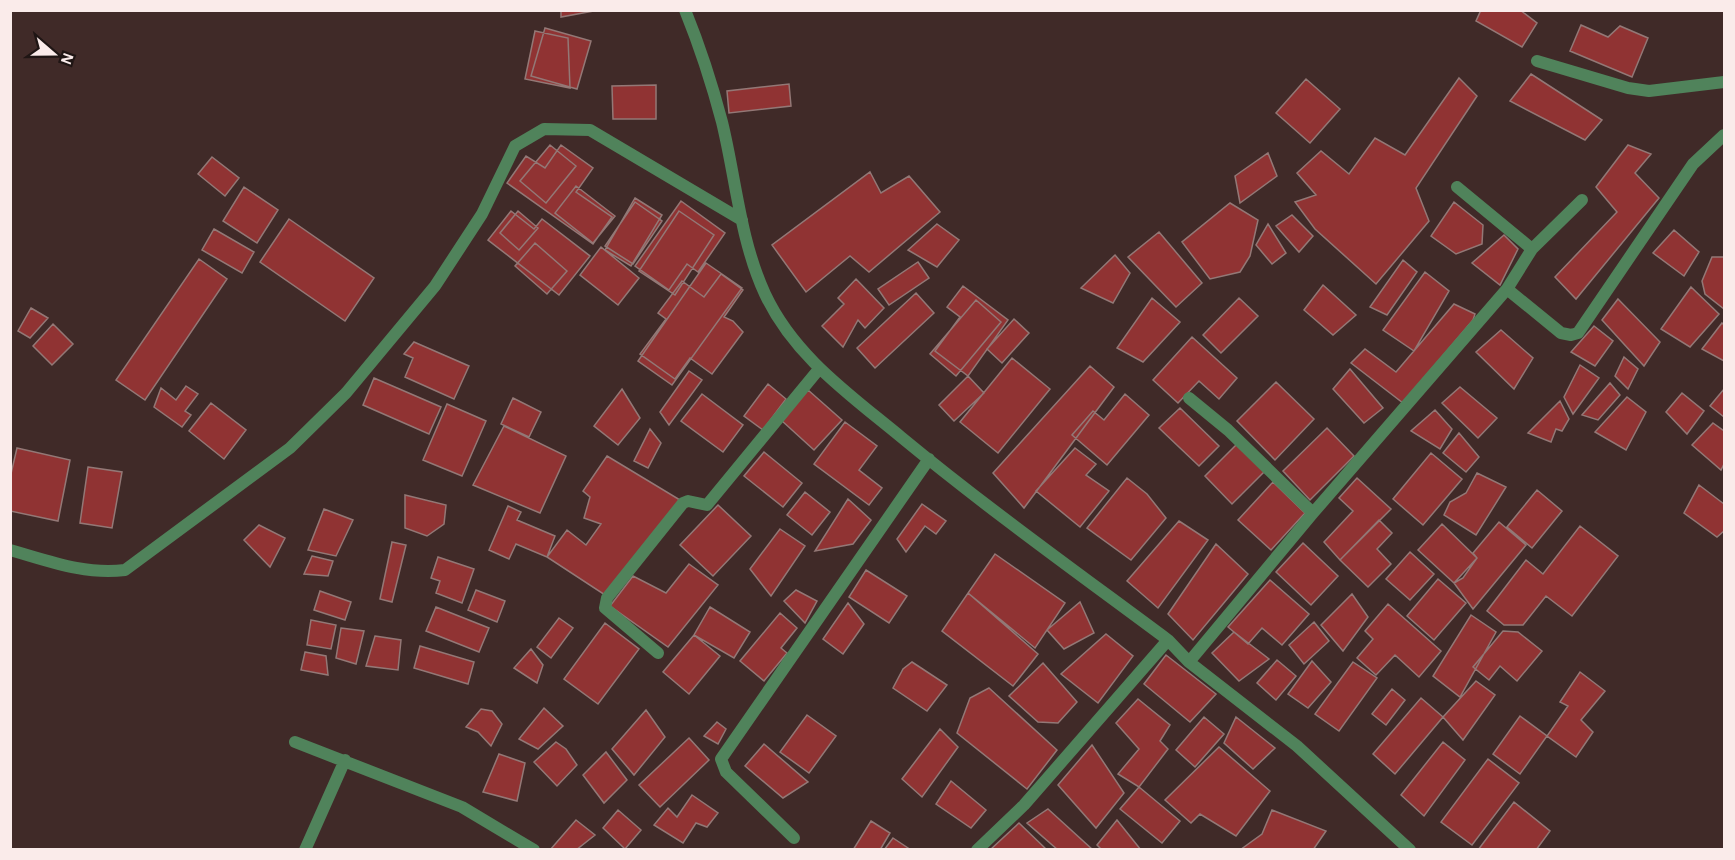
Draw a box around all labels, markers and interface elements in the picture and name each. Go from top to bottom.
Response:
north arrow [24,24,84,84]
text: N [58,51,77,67]

